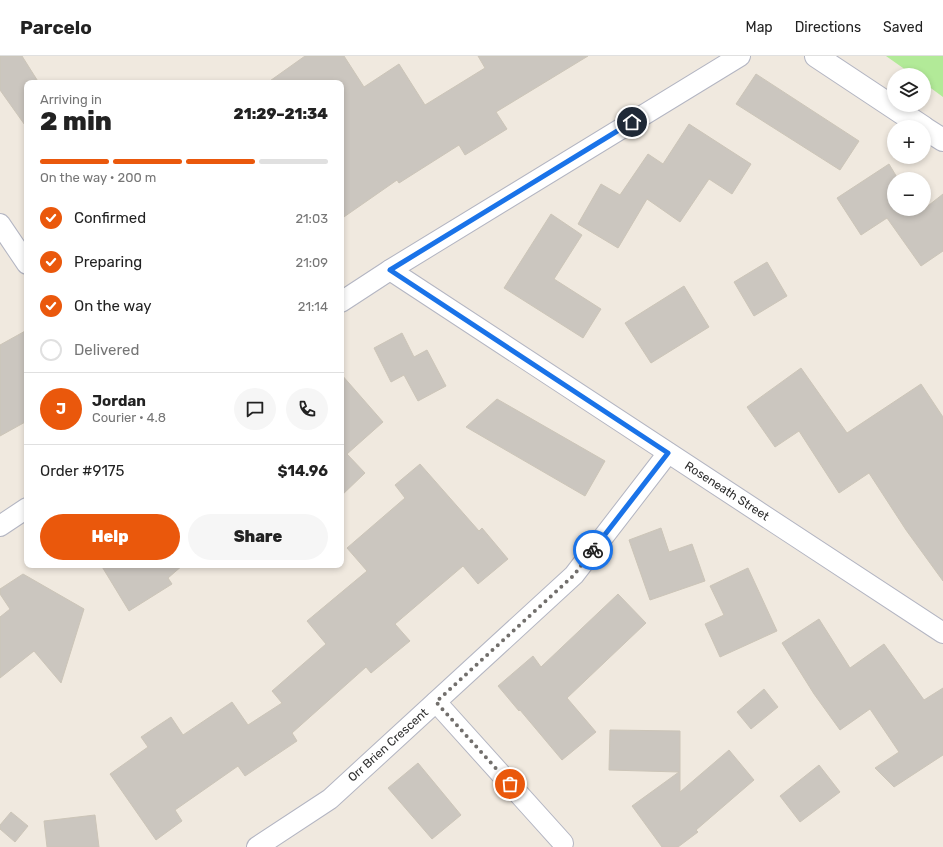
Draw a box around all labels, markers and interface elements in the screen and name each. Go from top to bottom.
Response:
text: Parcelo [20,16,92,39]
text: Map [746,19,773,36]
text: Directions [795,19,861,36]
text: Saved [883,19,923,36]
map controls [887,68,931,216]
button: layers [887,68,931,112]
text: Arriving in [40,92,102,107]
text: 21:29–21:34 [234,105,328,123]
pin [615,105,649,139]
text: 2 min [40,106,112,137]
icon: home [621,111,643,133]
button: + [887,120,931,164]
text: On the way · 200 m [40,170,156,185]
button: − [887,172,931,216]
icon: check [40,207,62,229]
text: Confirmed [74,209,146,227]
text: 21:03 [295,211,328,226]
icon: check [40,251,62,273]
text: Preparing [74,253,142,271]
text: 21:09 [296,255,328,270]
icon: check [40,295,62,317]
text: On the way [74,297,152,315]
text: 21:14 [298,299,328,314]
text: Delivered [74,341,139,359]
button: chat [234,388,276,430]
button: phone [286,388,328,430]
text: Jordan [92,392,146,410]
text: J [56,400,66,418]
text: Courier · 4.8 [92,410,166,425]
street label: Roseneath Street [682,459,772,524]
text: Order #9175 [40,462,124,480]
text: $14.96 [277,462,328,480]
button: Help [40,514,180,560]
button: Share [188,514,328,560]
courier [573,530,613,570]
icon: bike [582,539,604,561]
street label: Orr Brien Crescent [345,705,431,785]
pin [493,767,527,801]
icon: bag [499,773,521,795]

